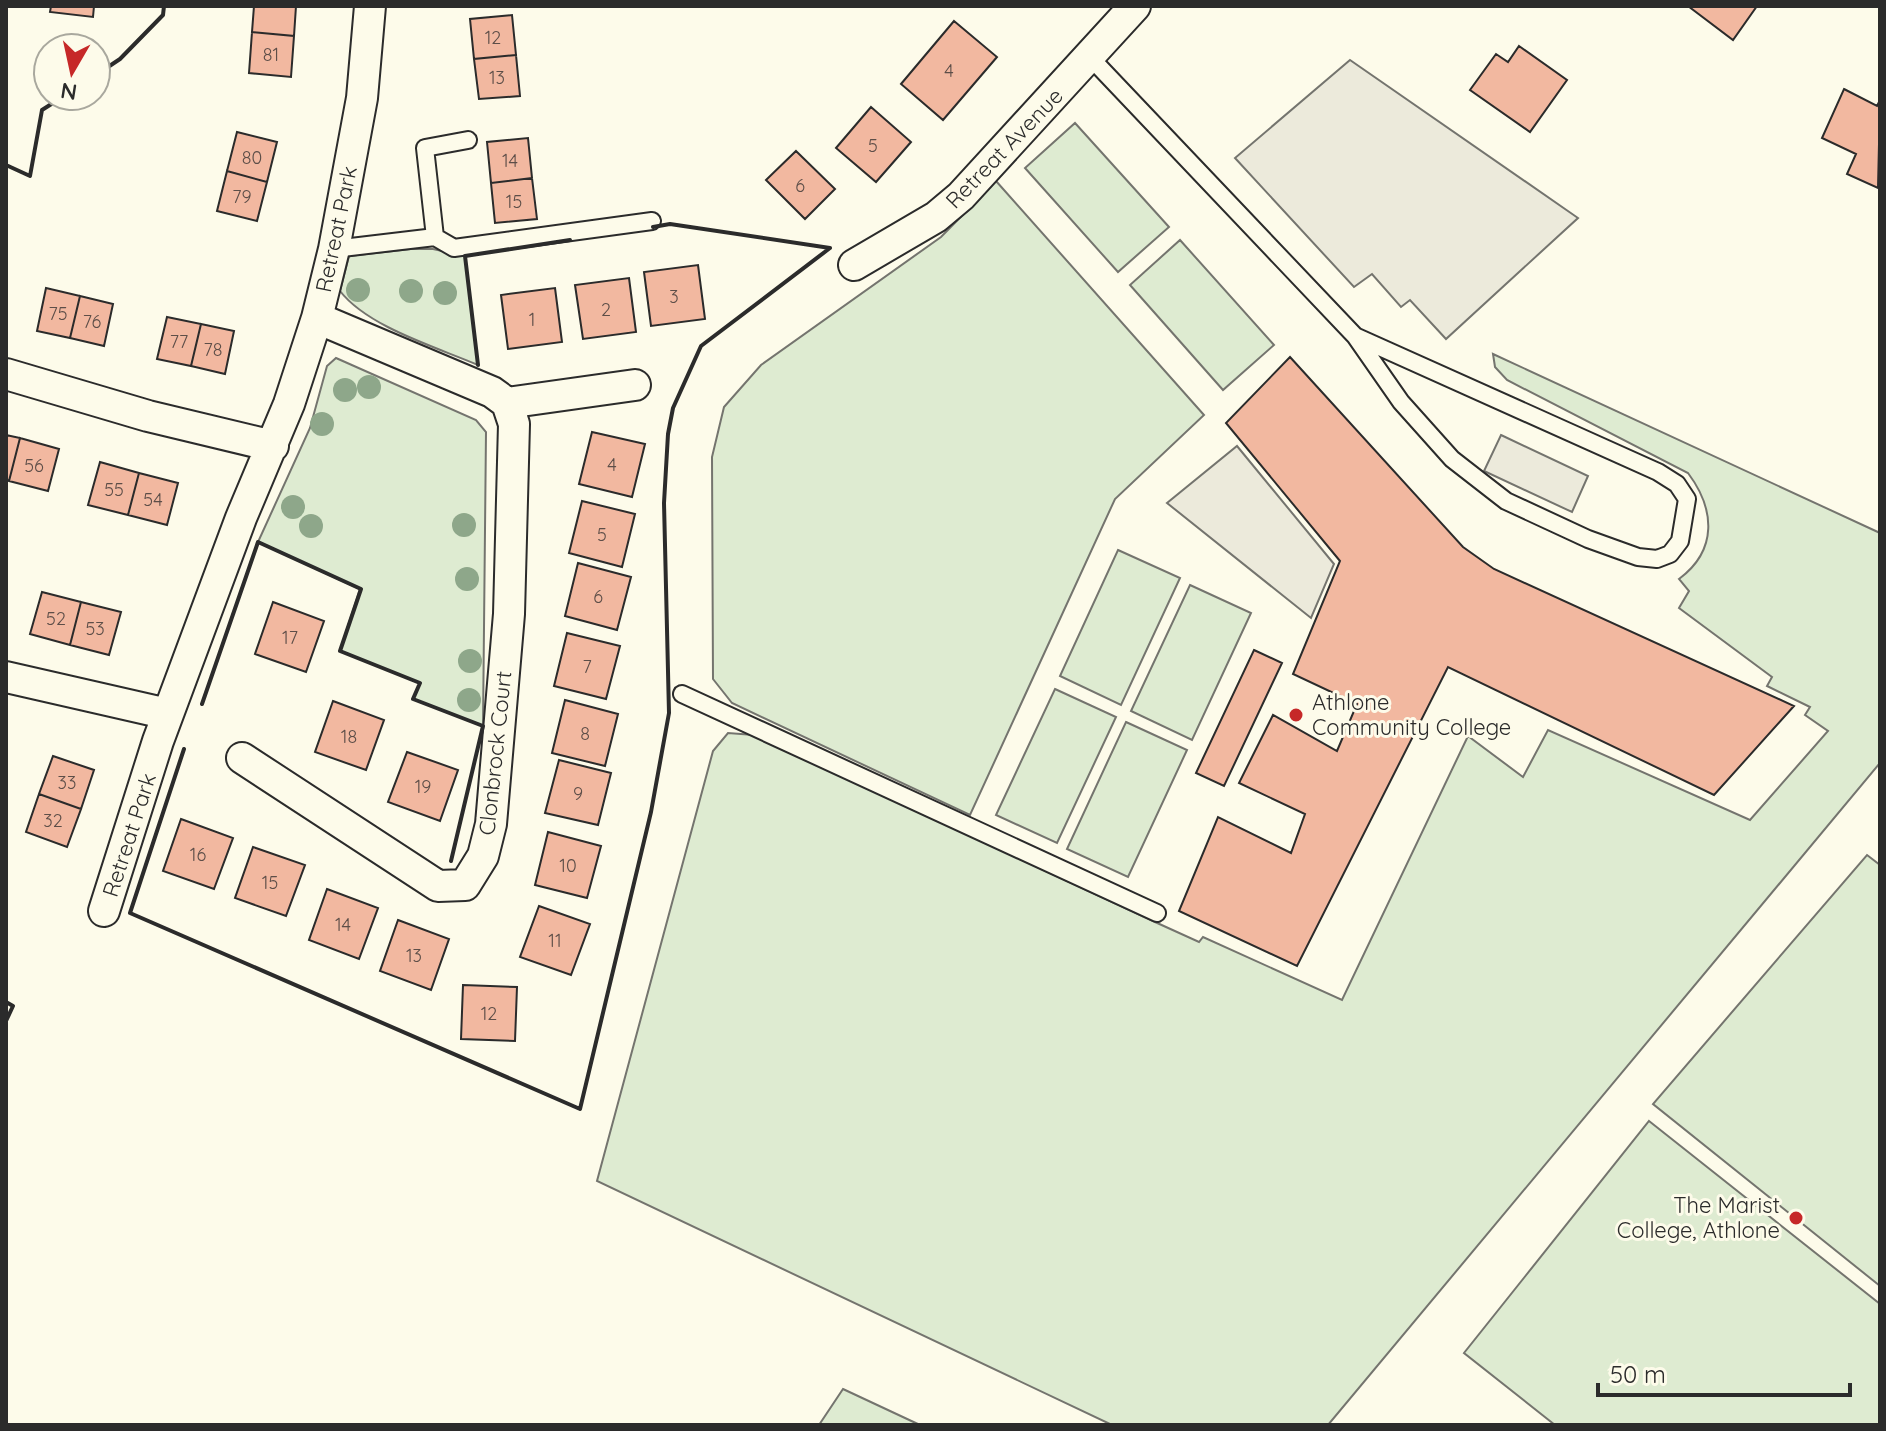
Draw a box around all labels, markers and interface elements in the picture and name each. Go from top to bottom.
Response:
house number: 12 [485,26,501,49]
north arrow [32,32,112,112]
house number: 81 [263,43,279,66]
house number: 4 [944,59,954,82]
house number: 13 [489,66,505,89]
text: N [59,77,79,107]
street label: Retreat Avenue [939,82,1069,214]
house number: 5 [868,134,878,157]
house number: 80 [242,146,262,169]
house number: 14 [502,149,518,172]
street label: Retreat Park [309,163,363,295]
house number: 6 [795,174,805,197]
house number: 79 [232,185,252,208]
house number: 15 [506,190,522,213]
house number: 3 [669,285,679,308]
house number: 2 [601,298,611,321]
house number: 75 [48,302,68,325]
house number: 1 [529,308,535,331]
house number: 76 [83,310,101,333]
house number: 77 [170,330,188,353]
house number: 78 [204,338,222,361]
house number: 4 [607,453,617,476]
house number: 56 [24,454,44,477]
house number: 55 [104,478,124,501]
house number: 54 [143,488,163,511]
house number: 5 [597,523,607,546]
house number: 6 [593,585,603,608]
house number: 52 [46,607,66,630]
house number: 53 [85,617,105,640]
house number: 17 [282,626,298,649]
house number: 7 [582,655,592,678]
street label: Clonbrock Court [472,669,518,837]
place label: Athlone Community College [1312,688,1511,741]
marker: Athlone Community College [1287,706,1305,724]
house number: 8 [580,722,590,745]
house number: 18 [341,725,357,748]
street label: Retreat Park [96,770,162,900]
house number: 33 [58,771,76,794]
house number: 19 [415,775,431,798]
house number: 9 [573,782,583,805]
house number: 32 [43,809,63,832]
house number: 16 [190,843,206,866]
house number: 10 [559,854,577,877]
house number: 15 [262,871,278,894]
house number: 14 [335,913,351,936]
house number: 11 [548,929,562,952]
house number: 13 [406,944,422,967]
house number: 12 [481,1002,497,1025]
place label: The Marist College, Athlone [1617,1191,1780,1244]
marker: The Marist College, Athlone [1787,1209,1805,1227]
scale bar [1598,1347,1850,1397]
text: 50 m [1610,1359,1666,1389]

